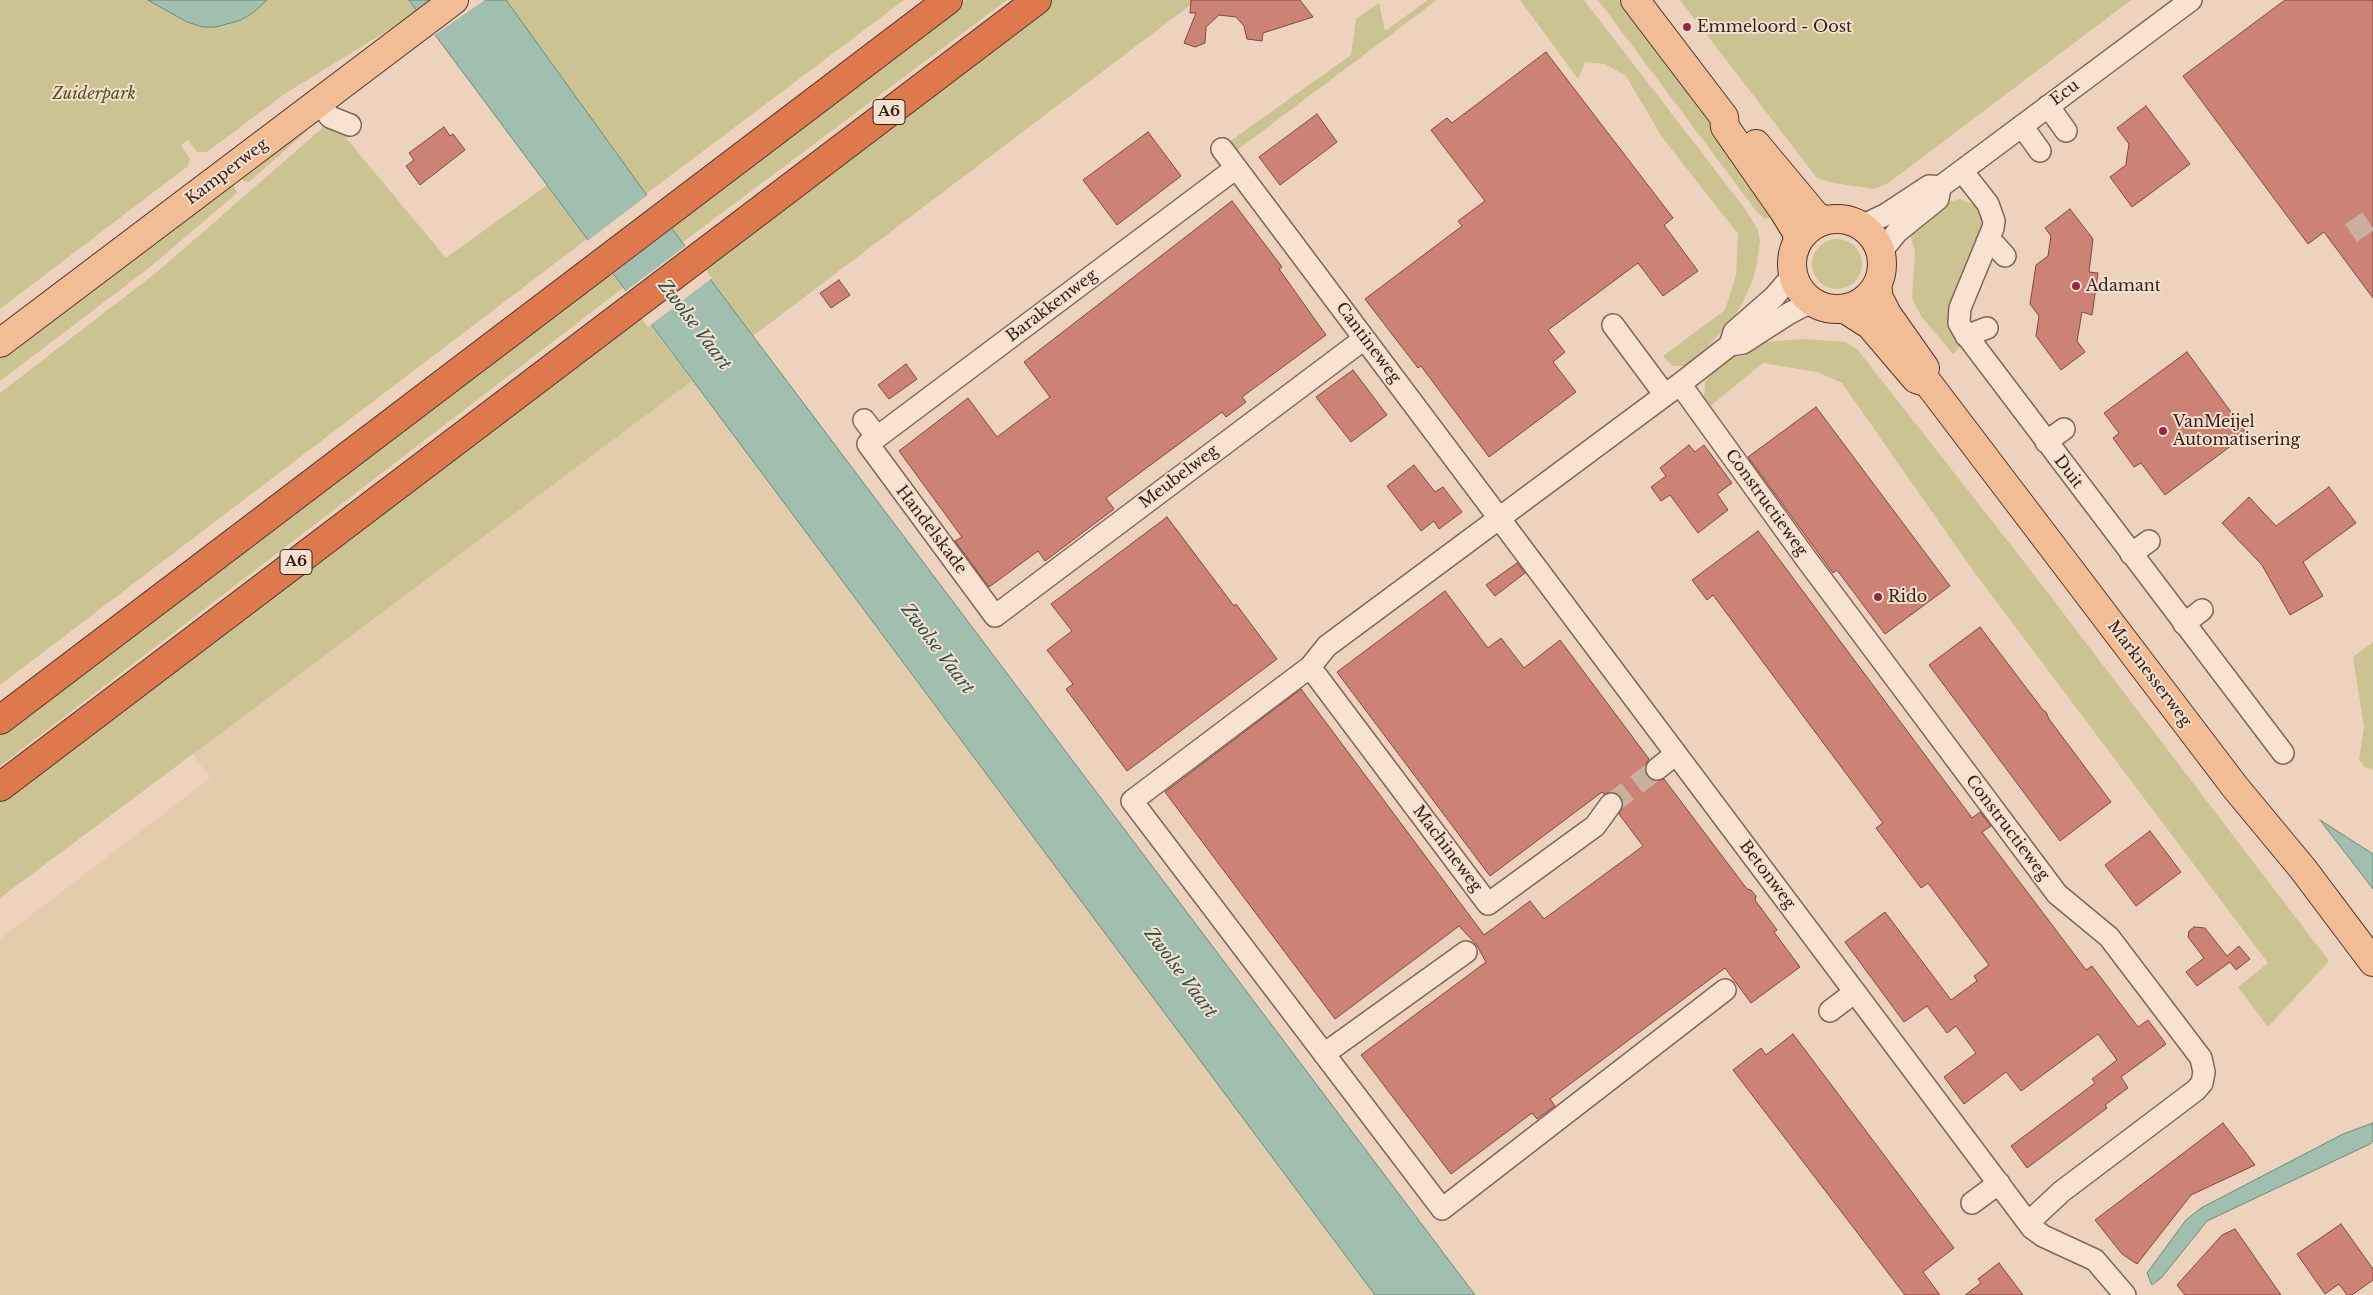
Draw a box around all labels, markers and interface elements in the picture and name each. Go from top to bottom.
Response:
place label: Emmeloord - Oost [1697,17,1852,37]
marker: Emmeloord - Oost [1681,21,1693,33]
street label: Ecu [2047,76,2083,110]
park label: Zuiderpark [52,84,136,104]
road number: A6 [873,100,905,124]
street label: Kamperweg [182,135,272,209]
street label: Barakkenweg [1003,266,1101,346]
water label: Zwolse Vaart [653,275,735,375]
place label: Adamant [2086,276,2161,296]
marker: Adamant [2070,280,2082,292]
street label: Cantineweg [1331,299,1405,387]
place label: VanMeijel Automatisering [2173,412,2300,450]
marker: VanMeijel Automatisering [2157,425,2169,437]
street label: Meubelweg [1136,441,1222,513]
street label: Constructieweg [1721,446,1811,560]
street label: Duit [2049,452,2087,492]
street label: Handelskade [891,482,971,578]
road number: A6 [280,550,312,574]
place label: Rido [1888,587,1927,607]
marker: Rido [1872,591,1884,603]
water label: Zwolse Vaart [896,599,978,699]
street label: Marknesserweg [2103,617,2195,731]
street label: Constructieweg [1961,771,2053,885]
street label: Machineweg [1408,802,1486,896]
street label: Betonweg [1735,837,1799,913]
water label: Zwolse Vaart [1139,923,1221,1023]

